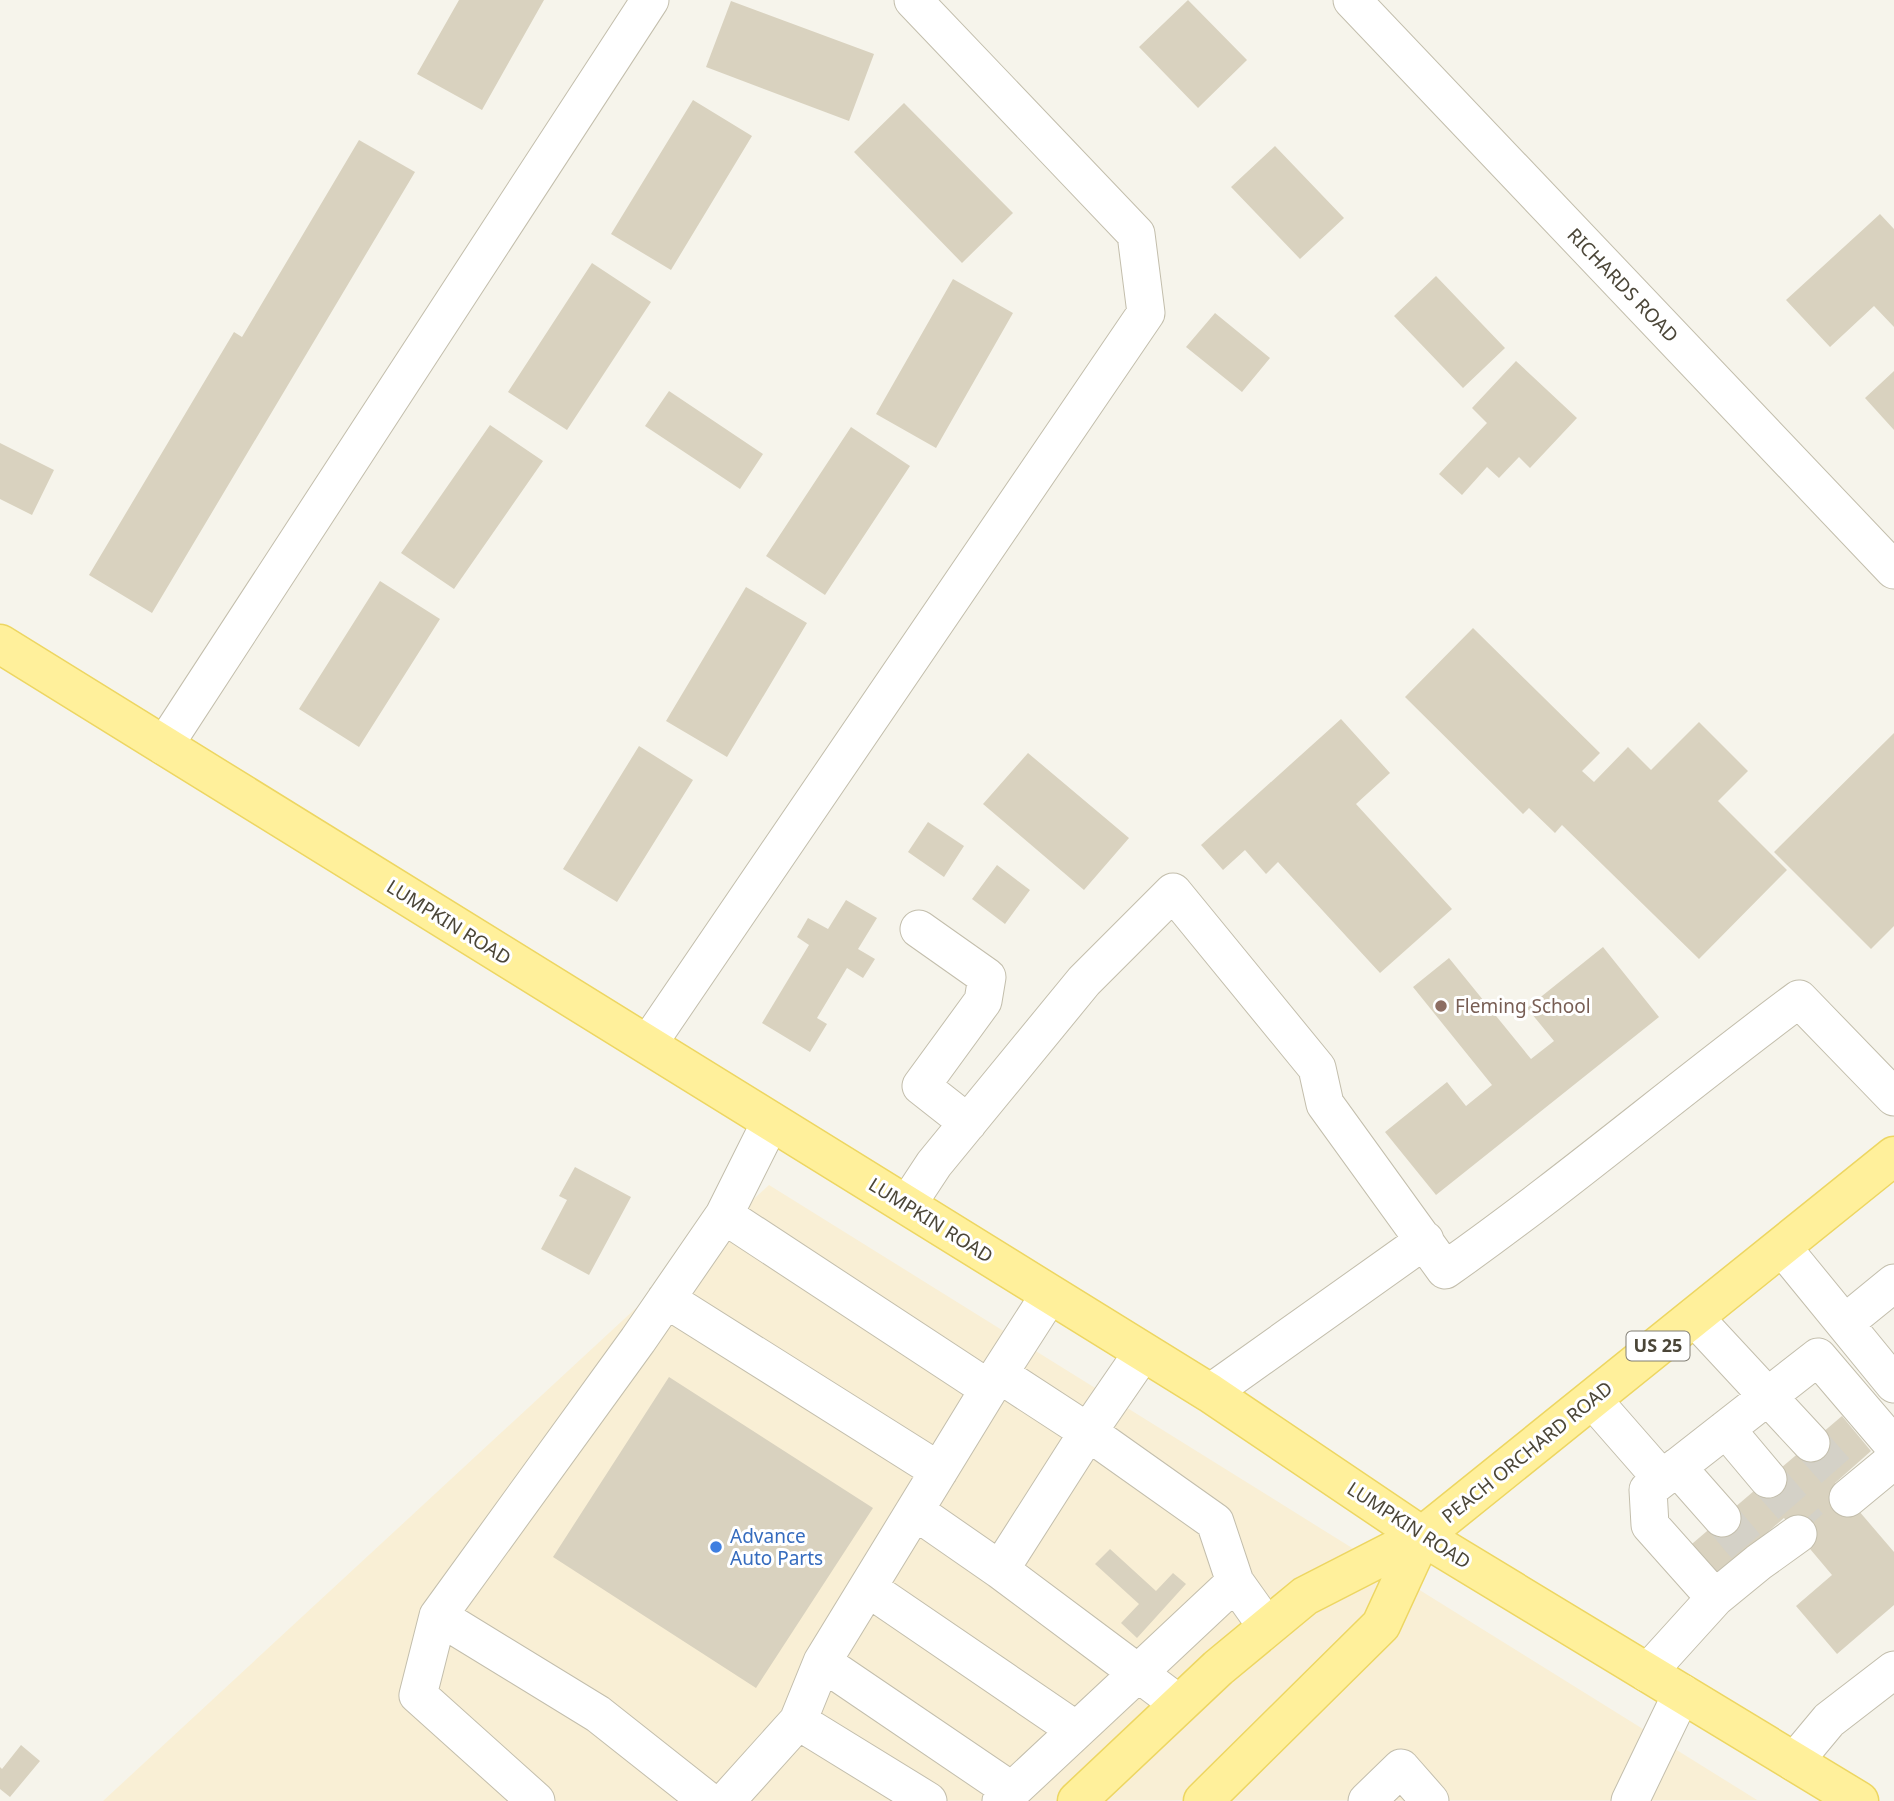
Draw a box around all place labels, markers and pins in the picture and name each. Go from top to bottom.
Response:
place label: Fleming School [1455,993,1591,1019]
marker: Fleming School [1433,998,1449,1014]
place label: Advance Auto Parts [730,1523,823,1571]
marker: Advance Auto Parts [708,1539,724,1555]

